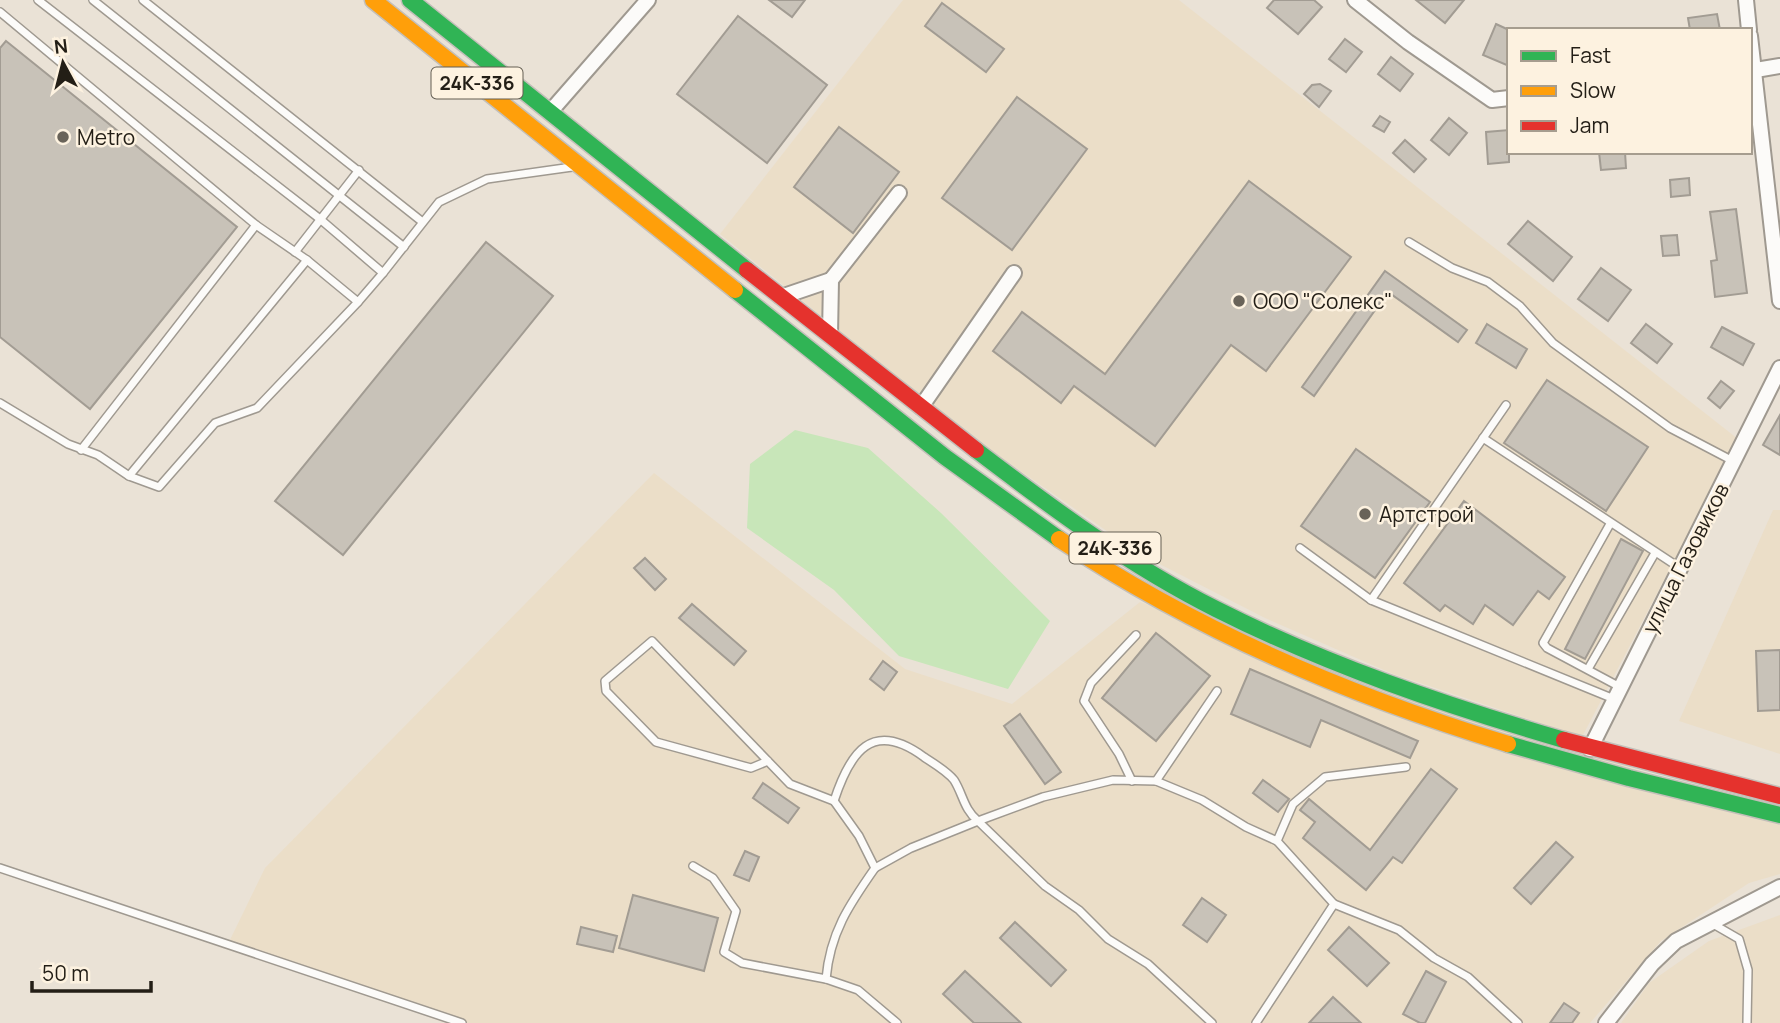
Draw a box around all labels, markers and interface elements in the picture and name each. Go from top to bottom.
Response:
north arrow [28,28,98,98]
legend [1507,28,1752,154]
text: N [53,32,69,60]
text: Fast [1570,41,1611,69]
road number: 24К-336 [432,68,522,99]
text: Slow [1570,76,1616,104]
text: Jam [1570,111,1609,139]
place label: Metro [77,123,135,151]
marker: Metro [55,129,71,145]
place label: ООО "Солекс" [1253,287,1392,315]
marker: ООО "Солекс" [1231,293,1247,309]
street label: улица Газовиков [1635,478,1735,638]
place label: Артстрой [1379,500,1474,528]
marker: Артстрой [1357,506,1373,522]
road number: 24К-336 [1070,533,1160,564]
scale bar [32,950,150,994]
text: 50 m [42,959,89,987]

